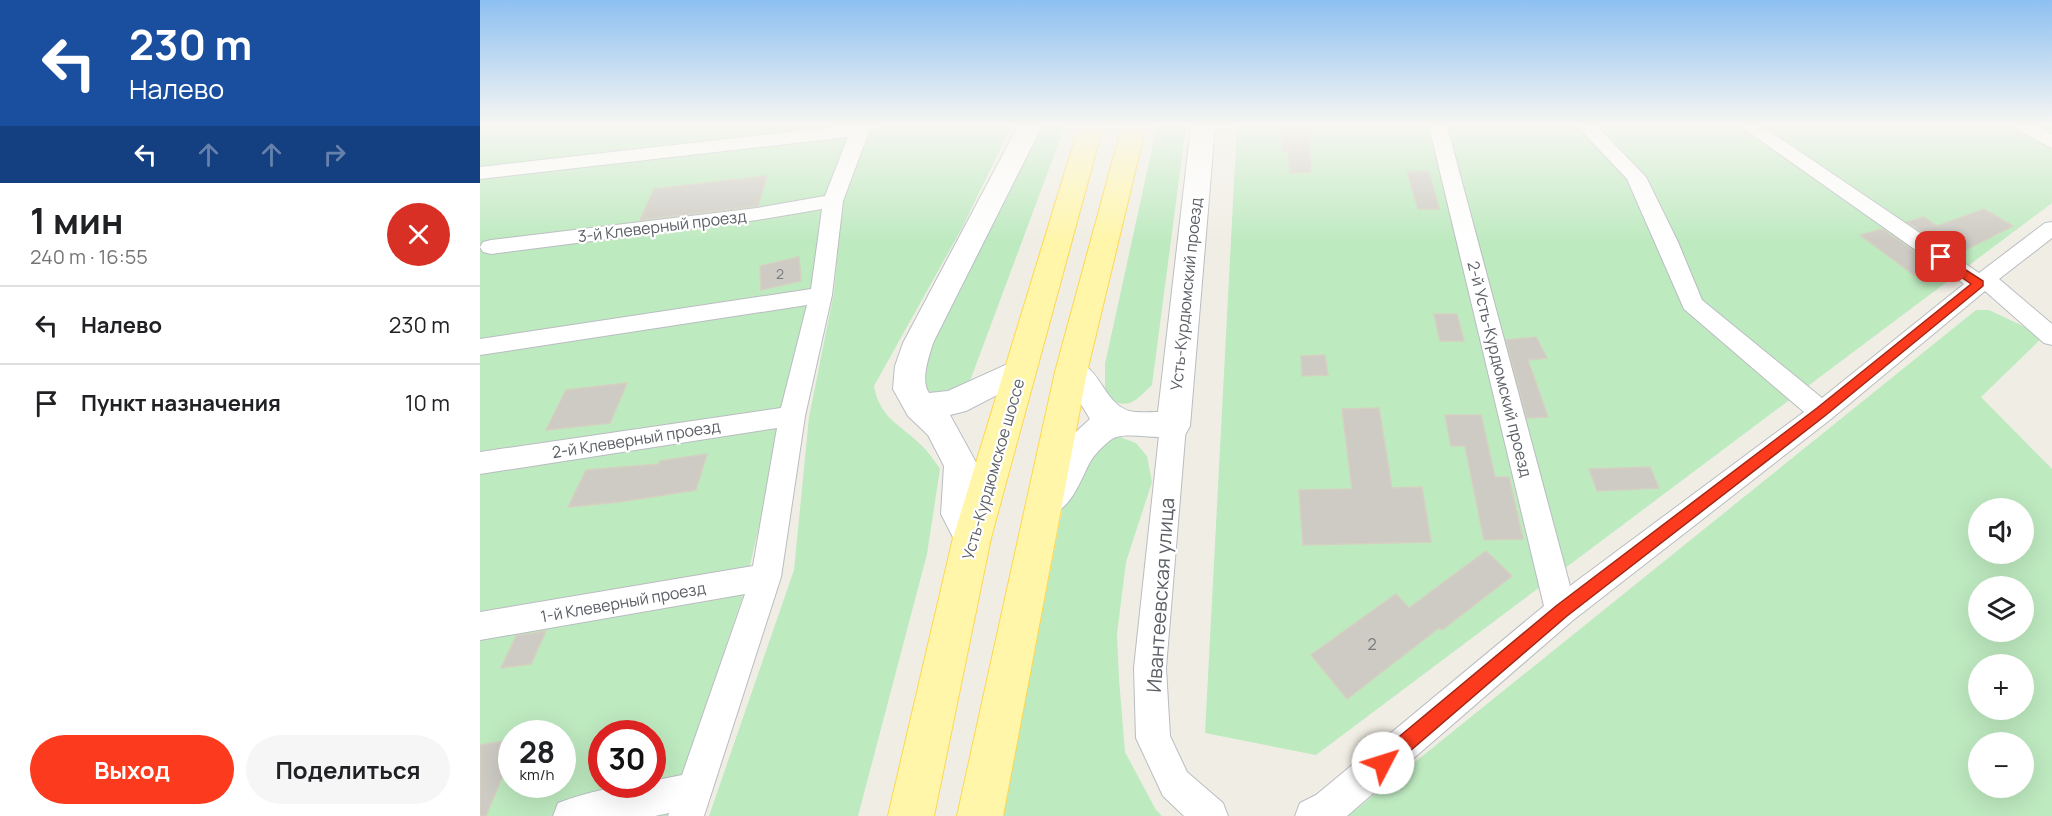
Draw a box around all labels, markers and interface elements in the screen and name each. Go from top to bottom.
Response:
text: 230 m [129,15,252,73]
icon: left [30,24,108,102]
text: Налево [129,70,224,107]
icon: left [129,138,162,171]
icon: ahead [192,138,225,171]
icon: ahead [255,138,288,171]
icon: right [318,138,351,171]
text: 1 мин [30,196,123,245]
street label: Усть-Курдюмский проезд [1165,196,1207,391]
button: close [387,203,450,266]
street label: 3-й Клеверный проезд [576,205,748,247]
pin [1915,231,1966,282]
icon: arrive [1924,240,1957,273]
text: 240 m · 16:55 [30,243,148,270]
street label: 2-й Усть-Курдюмский проезд [1462,259,1538,480]
house number: 2 [776,264,784,283]
icon: left [30,309,63,342]
text: Налево [81,310,162,340]
text: 230 m [389,310,450,340]
street label: Усть-Курдюмское шоссе [957,376,1029,562]
icon: arrive [30,387,63,420]
text: Пункт назначения [81,388,281,418]
text: 10 m [405,388,450,418]
street label: 2-й Клеверный проезд [550,415,722,463]
street label: Ивантеевская улица [1140,497,1180,693]
map controls [1968,498,2034,798]
button: sound [1968,498,2034,564]
button: layers [1968,576,2034,642]
street label: 1-й Клеверный проезд [539,577,708,627]
house number: 2 [1367,633,1377,655]
button: + [1968,654,2034,720]
speed limit sign: 30 [588,720,666,798]
text: 28 [519,731,555,772]
position arrow [1351,731,1415,795]
button: − [1968,732,2034,798]
button: Выход [30,735,234,804]
button: Поделиться [246,735,450,804]
text: km/h [520,764,554,785]

